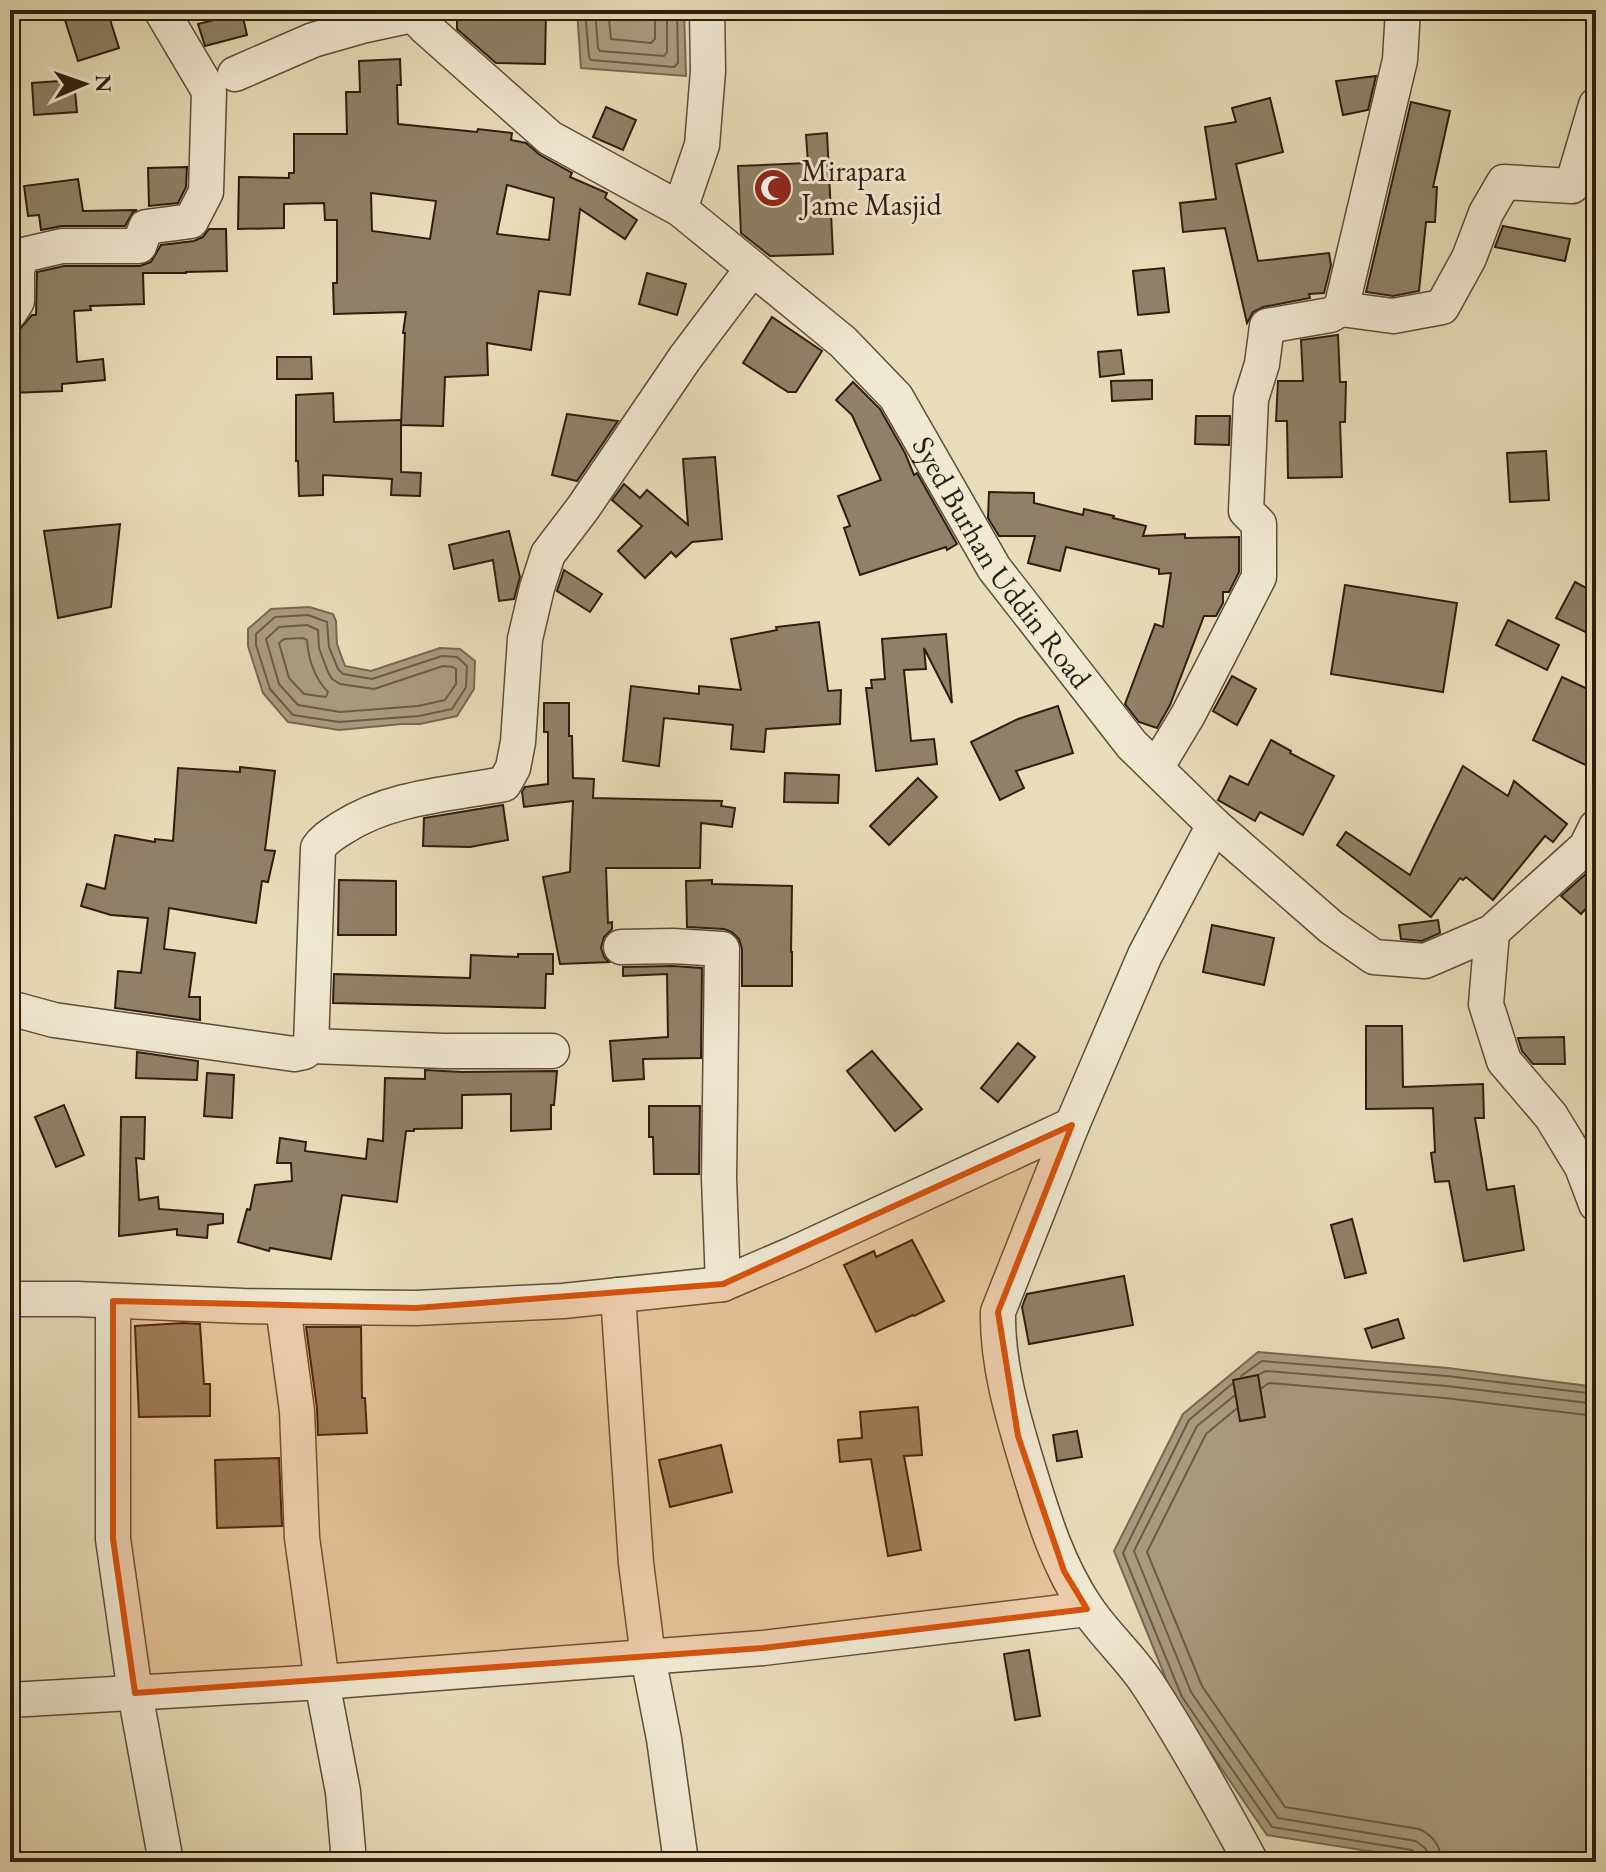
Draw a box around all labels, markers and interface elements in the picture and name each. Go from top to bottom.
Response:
north arrow [44,44,124,124]
text: N [89,74,118,93]
place label: Mirapara Jame Masjid [798,151,942,224]
mosque icon: Mirapara Jame Masjid [752,167,794,209]
street label: Syed Burhan Uddin Road [904,429,1101,697]

